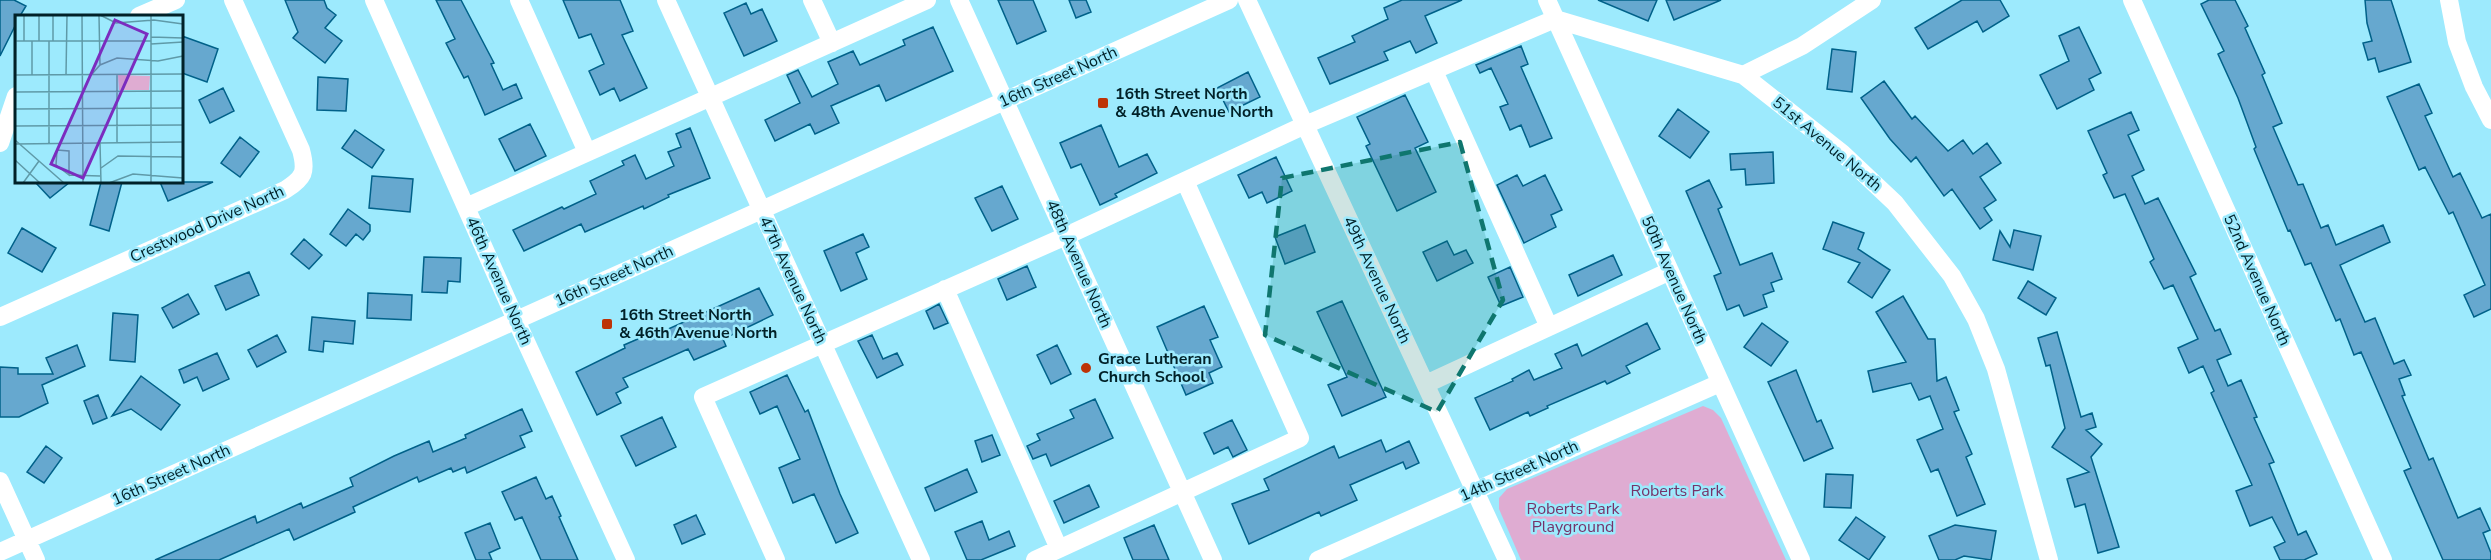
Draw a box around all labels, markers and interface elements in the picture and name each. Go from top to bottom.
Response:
inset map [15,15,183,183]
street label: 16th Street North [995,41,1121,113]
place label: 16th Street North & 48th Avenue North [1115,83,1273,123]
street label: 51st Avenue North [1768,92,1886,196]
marker: 16th Street North & 48th Avenue North [1096,96,1110,110]
street label: Crestwood Drive North [127,180,287,268]
street label: 48th Avenue North [1041,196,1117,332]
street label: 52nd Avenue North [2218,211,2296,349]
street label: 50th Avenue North [1636,212,1712,348]
street label: 46th Avenue North [461,213,537,349]
street label: 47th Avenue North [754,213,832,347]
street label: 49th Avenue North [1338,213,1416,347]
street label: 16th Street North [551,240,677,312]
place label: 16th Street North & 46th Avenue North [619,304,777,344]
marker: 16th Street North & 46th Avenue North [600,317,614,331]
place label: Grace Lutheran Church School [1098,348,1212,388]
marker: Grace Lutheran Church School [1079,361,1093,375]
street label: 14th Street North [1456,435,1582,507]
street label: 16th Street North [108,439,234,511]
park label: Roberts Park [1631,480,1724,502]
park label: Roberts Park Playground [1527,498,1620,538]

